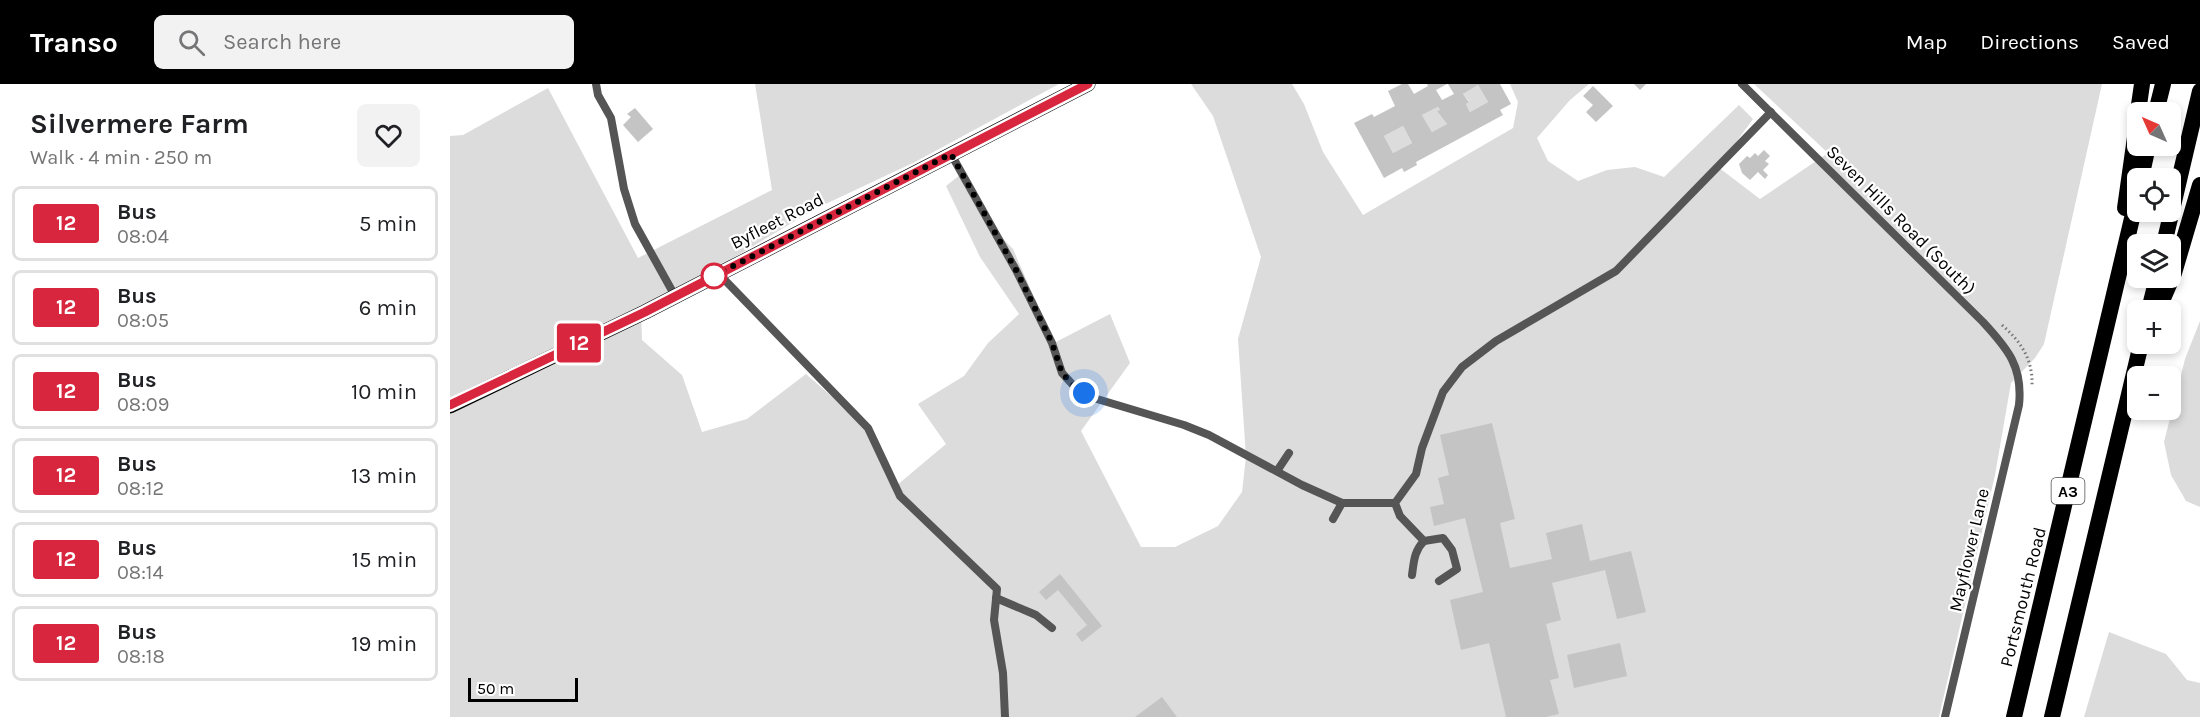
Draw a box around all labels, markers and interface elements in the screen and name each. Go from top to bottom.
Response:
search box [154,15,574,69]
text: Transo [30,26,118,59]
icon: search [175,26,208,59]
text: Search here [223,29,341,55]
text: Map [1906,30,1947,54]
text: Directions [1980,30,2079,54]
text: Saved [2112,30,2170,54]
north arrow [2127,102,2181,156]
map controls [2127,102,2181,420]
button: heart [357,104,420,167]
text: Silvermere Farm [30,107,249,140]
street label: Seven Hills Road (South) [1822,141,1980,299]
text: Walk · 4 min · 250 m [30,146,212,169]
button: locate [2127,168,2181,222]
street label: Byfleet Road [727,188,827,254]
text: Bus [117,199,157,225]
text: 12 [56,211,76,235]
text: 5 min [359,211,417,237]
text: 08:04 [117,225,169,248]
button: layers [2127,234,2181,288]
unlabelled marker [701,263,727,289]
text: Bus [117,283,157,309]
text: 12 [56,295,76,319]
text: 6 min [359,295,417,321]
button: + [2127,300,2181,354]
text: 08:05 [117,309,169,332]
line badge: 12 [552,324,606,362]
text: 12 [569,331,589,355]
button: − [2127,366,2181,420]
text: Bus [117,367,157,393]
your location [1069,378,1099,408]
text: 12 [56,379,76,403]
text: 10 min [351,379,417,405]
text: 08:09 [117,393,169,416]
text: Bus [117,451,157,477]
text: 12 [56,463,76,487]
text: 13 min [351,463,417,489]
text: 08:12 [117,477,164,500]
road number: A3 [2052,478,2084,504]
street label: Mayflower Lane [1944,486,1994,614]
street label: Portsmouth Road [1995,525,2051,669]
text: Bus [117,535,157,561]
text: 12 [56,547,76,571]
text: 15 min [352,547,417,573]
text: 08:14 [117,561,164,584]
text: Bus [117,619,157,645]
text: 12 [56,631,76,655]
text: 19 min [351,631,417,657]
text: 08:18 [117,645,165,668]
scale bar [468,675,578,702]
text: 50 m [477,679,514,698]

